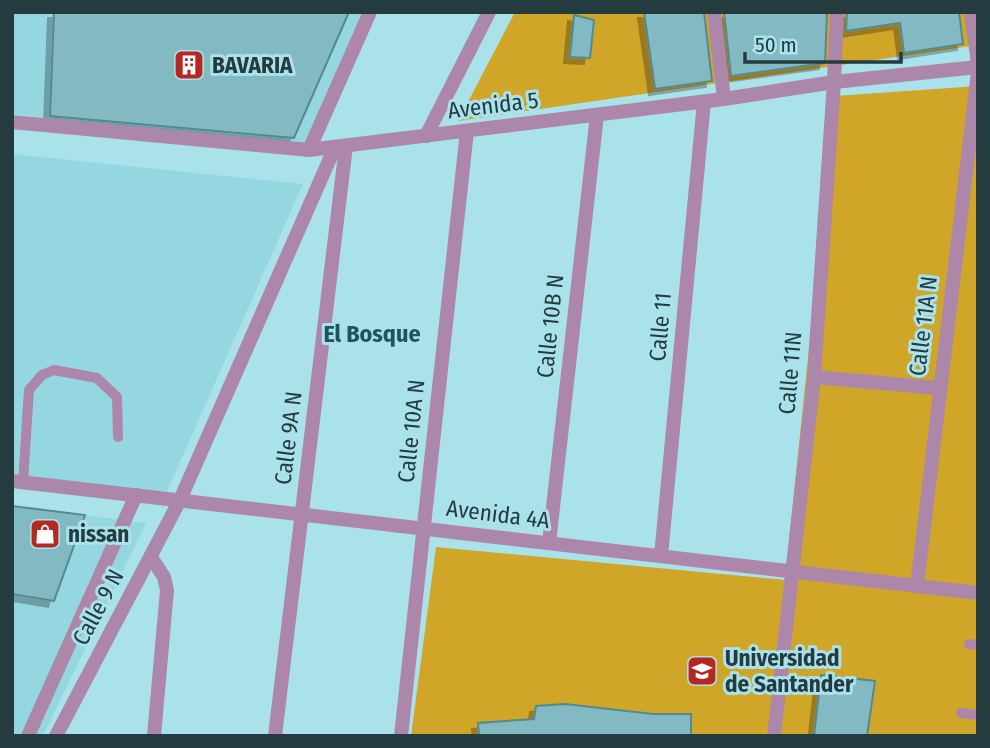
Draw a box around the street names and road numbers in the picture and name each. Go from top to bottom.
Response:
street label: Avenida 5 [446,86,540,124]
street label: Calle 10B N [531,273,569,379]
street label: Calle 11A N [903,274,943,378]
street label: Calle 11 [643,291,677,363]
street label: Calle 11N [772,331,808,415]
street label: Calle 10A N [392,378,430,484]
street label: Calle 9A N [268,390,308,486]
street label: Avenida 4A [445,494,551,534]
street label: Calle 9 N [66,564,130,650]

